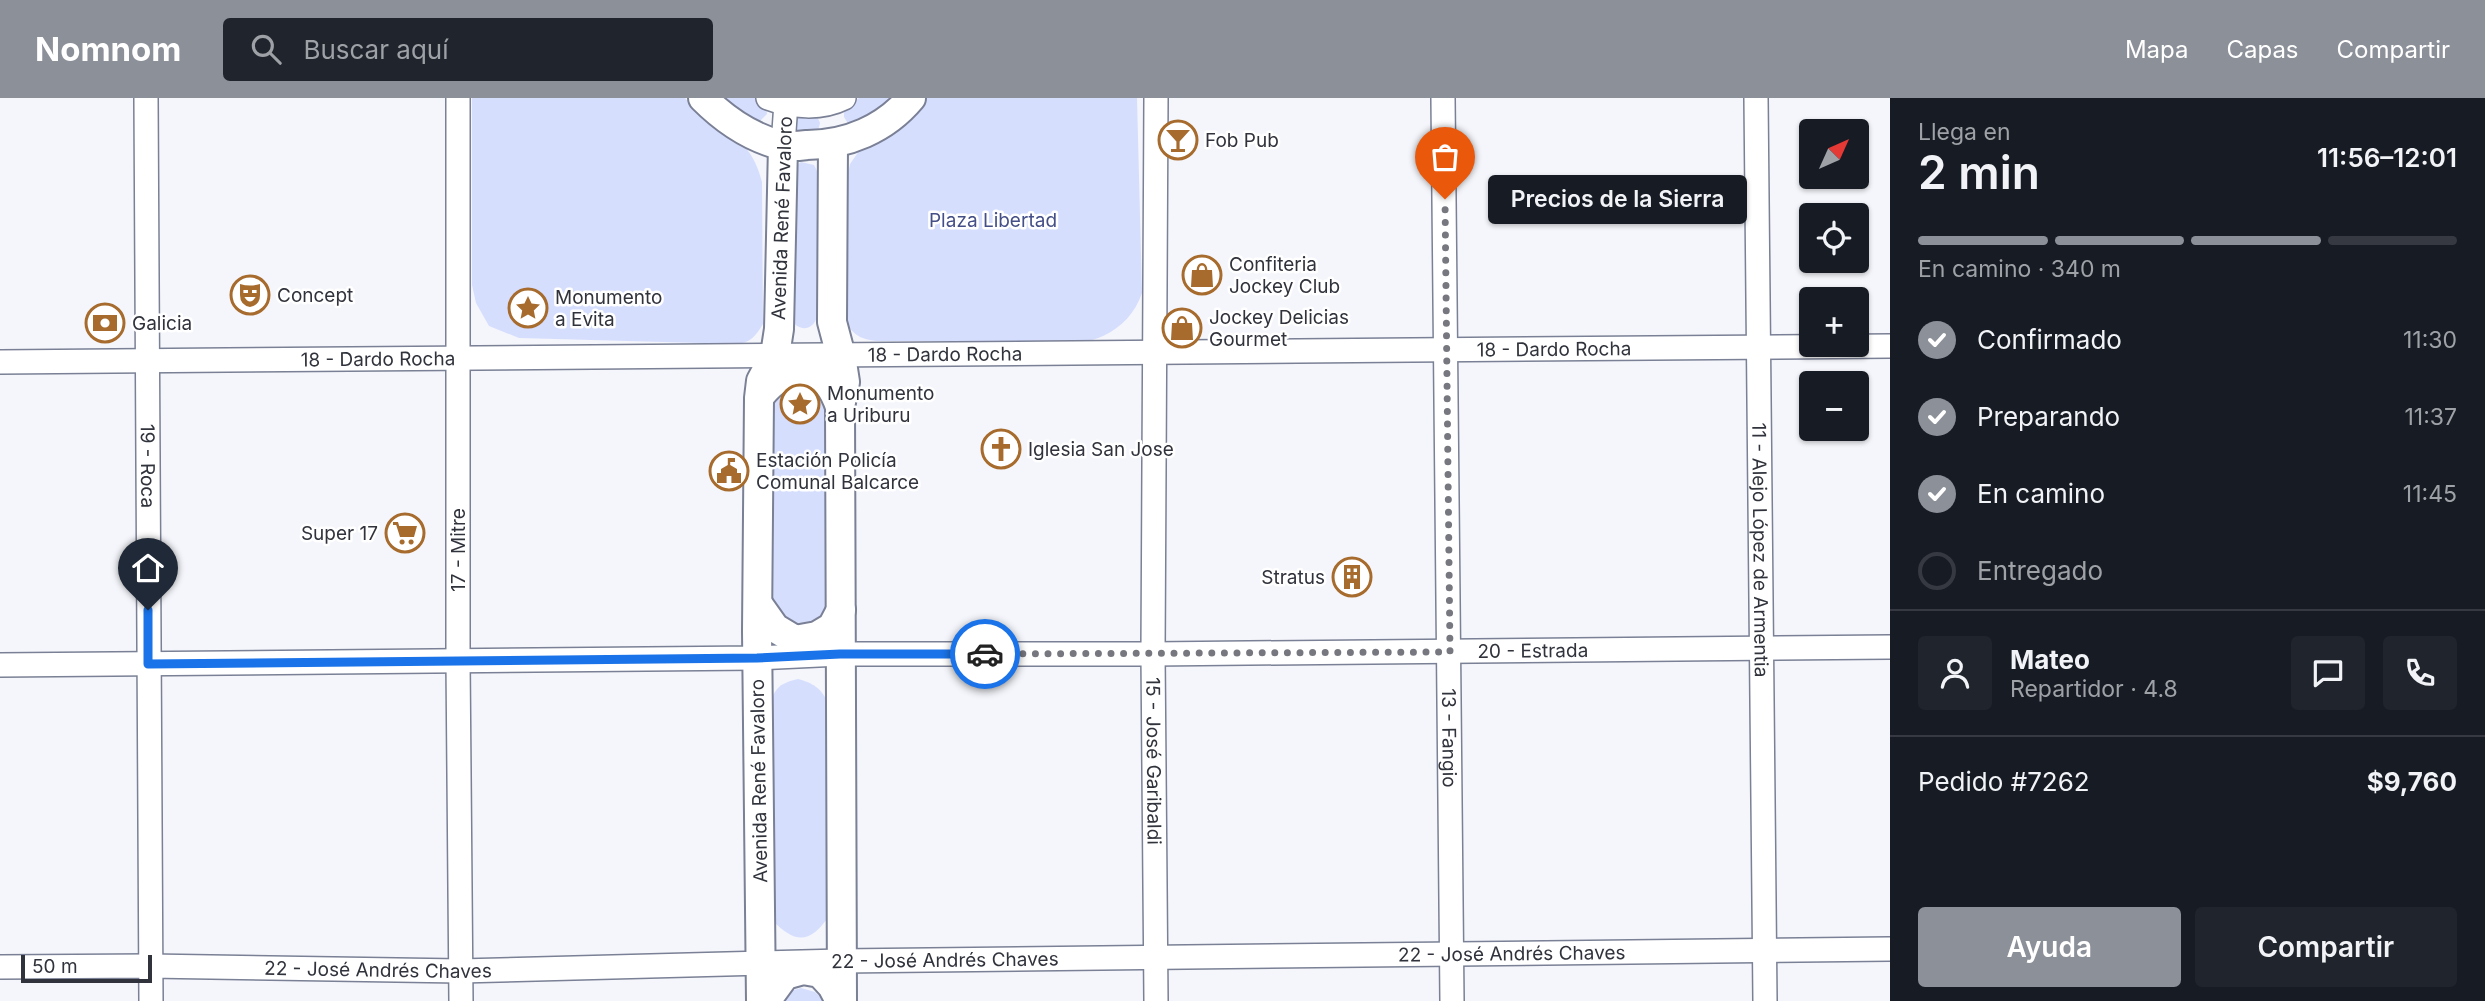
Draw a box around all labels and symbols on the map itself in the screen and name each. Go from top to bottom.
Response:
street label: Avenida René Favaloro [767,116,797,320]
bar icon: Fob Pub [1157,119,1199,161]
north arrow [1799,119,1869,189]
pin [1415,127,1475,199]
place label: Fob Pub [1205,129,1279,152]
callout: Precios de la Sierra [1487,174,1746,224]
park label: Plaza Libertad [929,209,1057,232]
place label: Confiteria Jockey Club [1229,253,1340,298]
shop icon: Confiteria Jockey Club [1181,254,1223,296]
theatre icon: Concept [229,274,271,316]
place label: Concept [277,284,353,307]
place label: Monumento a Evita [555,286,662,331]
place icon: Monumento a Evita [507,287,549,329]
bank icon: Galicia [84,302,126,344]
place label: Jockey Delicias Gourmet [1209,306,1349,351]
shop icon: Jockey Delicias Gourmet [1161,307,1203,349]
place label: Galicia [132,312,192,335]
street label: 18 - Dardo Rocha [1476,337,1631,361]
street label: 18 - Dardo Rocha [868,342,1022,366]
street label: 18 - Dardo Rocha [301,347,455,371]
place label: Monumento a Uriburu [827,382,934,427]
place icon: Monumento a Uriburu [779,383,821,425]
street label: 11 - Alejo López de Armentia [1748,423,1773,677]
street label: 19 - Roca [136,424,160,508]
church icon: Iglesia San Jose [980,428,1022,470]
place label: Iglesia San Jose [1028,438,1174,461]
place label: Estación Policía Comunal Balcarce [756,449,919,494]
public building icon: Estación Policía Comunal Balcarce [708,450,750,492]
street label: 17 - Mitre [447,508,470,592]
supermarket icon: Super 17 [384,512,426,554]
place label: Super 17 [301,522,378,545]
pin [118,538,178,610]
building icon: Stratus [1331,556,1373,598]
place label: Stratus [1261,566,1325,589]
courier [950,619,1020,689]
street label: 20 - Estrada [1477,638,1588,662]
street label: 15 - José Garibaldi [1142,677,1166,845]
street label: Avenida René Favaloro [746,679,772,883]
street label: 13 - Fangio [1437,688,1461,788]
street label: 22 - José Andrés Chaves [1398,941,1626,966]
street label: 22 - José Andrés Chaves [831,947,1059,973]
scale bar [21,952,152,984]
street label: 22 - José Andrés Chaves [264,956,492,983]

